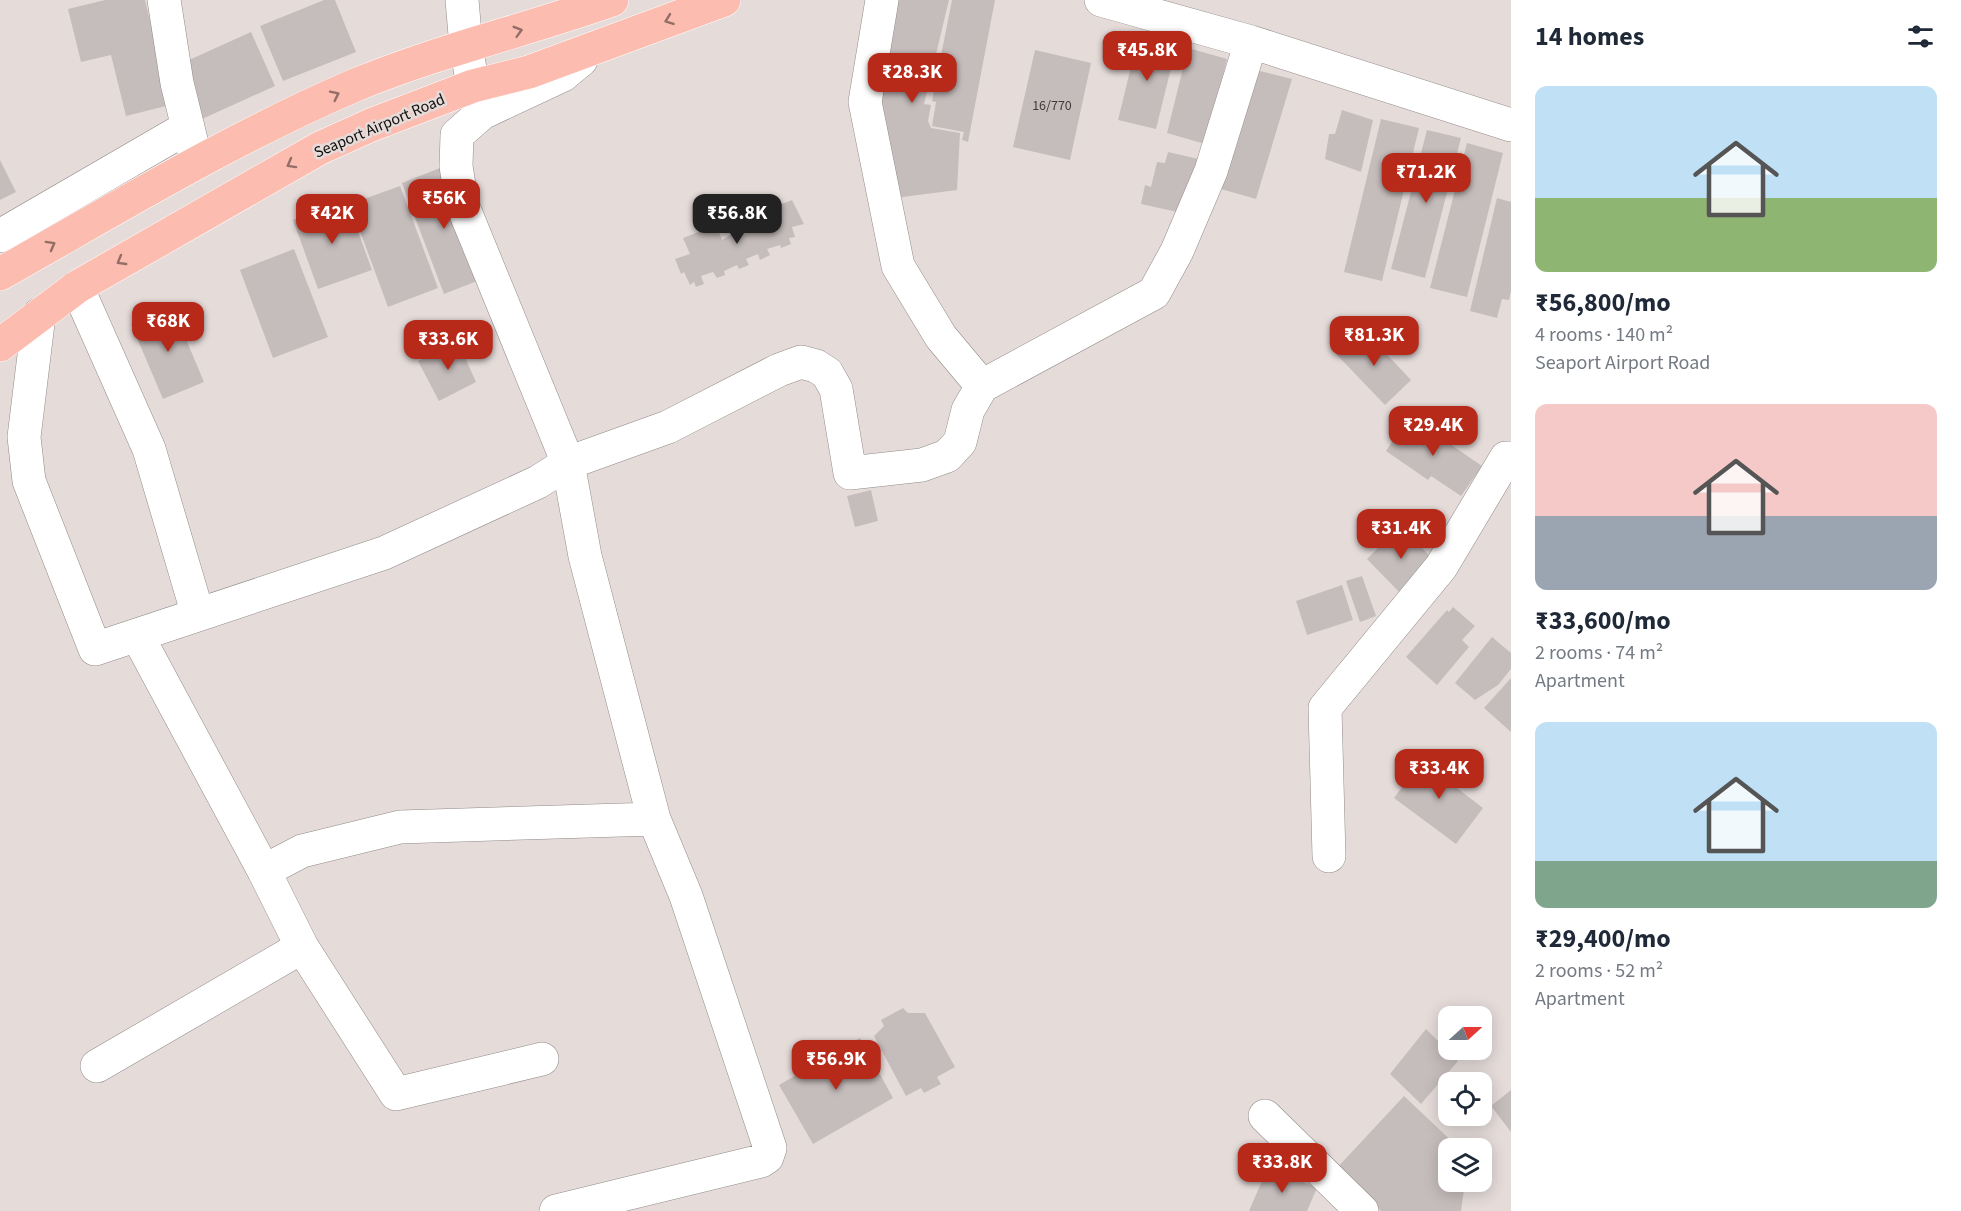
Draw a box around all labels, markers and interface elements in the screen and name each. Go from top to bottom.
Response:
one-way arrow [664,13,675,25]
text: 14 homes [1535,18,1644,55]
icon: filters [1904,20,1937,53]
one-way arrow [513,26,523,38]
pin: ₹45.8K [1098,31,1196,82]
text: ₹45.8K [1117,36,1177,64]
pin: ₹28.3K [863,53,961,104]
text: ₹28.3K [882,58,942,86]
street label: Seaport Airport Road [311,88,448,163]
one-way arrow [328,91,339,103]
house number: 16/770 [1032,96,1072,116]
icon: home [1682,125,1790,233]
pin: ₹71.2K [1377,153,1475,204]
one-way arrow [287,157,297,168]
text: ₹71.2K [1396,158,1456,186]
pin: ₹56K [408,179,480,230]
text: ₹56K [422,184,466,212]
pin: ₹42K [296,194,368,245]
pin: ₹56.8K [688,194,786,245]
text: ₹42K [310,199,354,227]
text: ₹56.8K [707,199,767,227]
one-way arrow [45,241,55,252]
one-way arrow [117,253,128,265]
text: ₹56,800/mo [1535,284,1671,321]
pin: ₹68K [132,302,204,353]
text: ₹68K [146,307,190,335]
pin: ₹81.3K [1325,316,1423,367]
pin: ₹33.6K [399,320,497,371]
text: ₹81.3K [1344,321,1404,349]
text: 4 rooms · 140 m² [1535,321,1673,349]
text: ₹33.6K [418,325,478,353]
text: Seaport Airport Road [1535,349,1710,377]
pin: ₹29.4K [1384,406,1482,457]
text: ₹29.4K [1403,411,1463,439]
icon: home [1682,443,1790,551]
pin: ₹31.4K [1352,509,1450,560]
text: ₹31.4K [1371,514,1431,542]
text: ₹33,600/mo [1535,602,1671,639]
text: 2 rooms · 74 m² [1535,639,1663,667]
text: Apartment [1535,667,1625,695]
pin: ₹33.4K [1390,749,1488,800]
text: ₹33.4K [1409,754,1469,782]
icon: home [1682,761,1790,869]
text: ₹29,400/mo [1535,920,1671,957]
text: 2 rooms · 52 m² [1535,957,1663,985]
text: Apartment [1535,985,1625,1013]
north arrow [1438,1006,1492,1060]
map controls [1438,1006,1492,1192]
pin: ₹56.9K [787,1040,885,1091]
text: ₹56.9K [806,1045,866,1073]
button: locate [1438,1072,1492,1126]
button: layers [1438,1138,1492,1192]
pin: ₹33.8K [1233,1143,1331,1194]
text: ₹33.8K [1252,1148,1312,1176]

